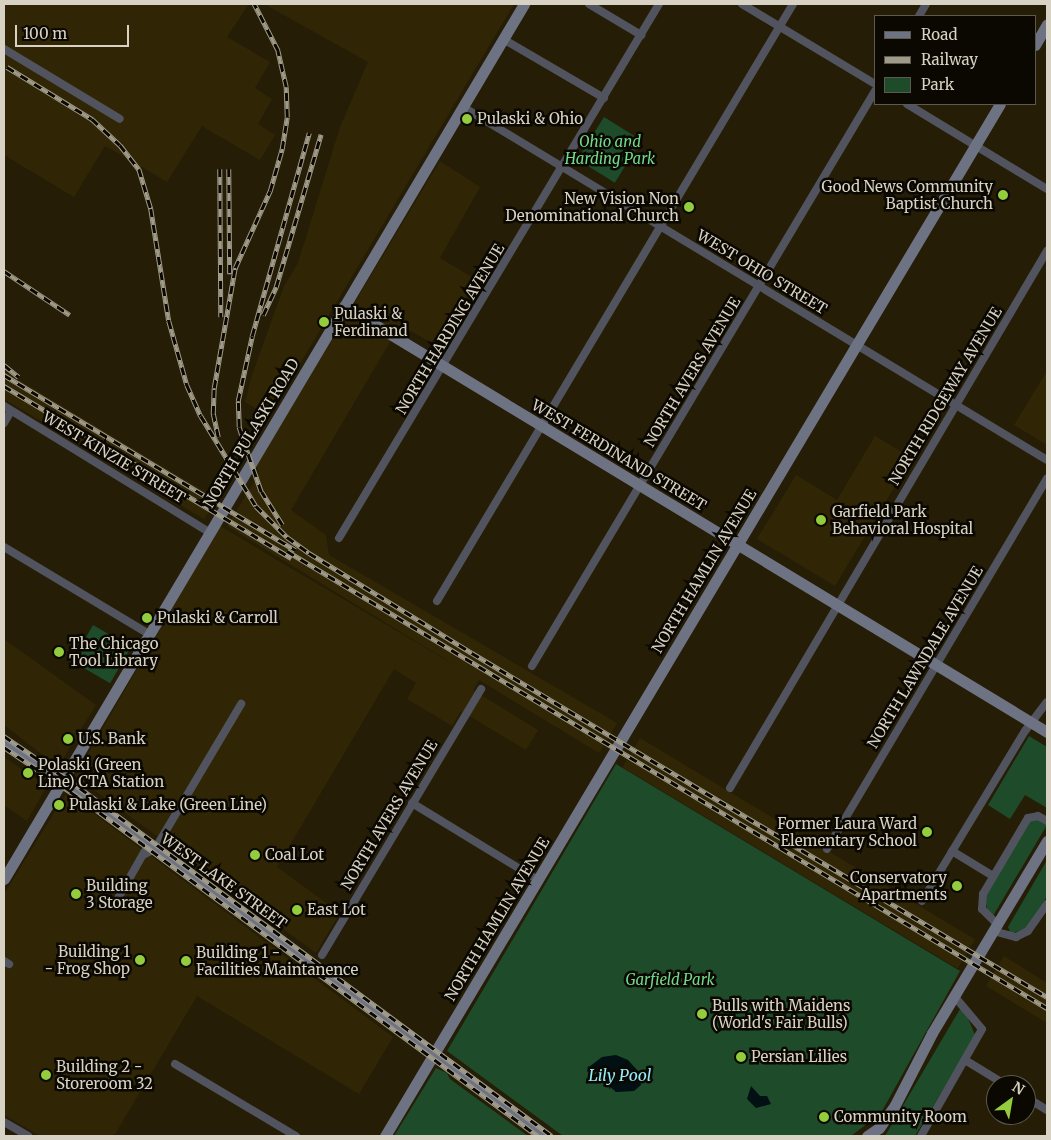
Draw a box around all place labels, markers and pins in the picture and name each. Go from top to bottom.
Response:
place label: Pulaski & Ohio [477,110,583,128]
marker: Pulaski & Ohio [461,113,473,125]
place label: Good News Community Baptist Church [821,177,993,212]
place label: New Vision Non Denominational Church [505,189,679,224]
marker: Good News Community Baptist Church [997,189,1009,201]
marker: New Vision Non Denominational Church [683,201,695,213]
place label: Pulaski & Ferdinand [334,304,408,339]
marker: Pulaski & Ferdinand [318,316,330,328]
place label: Garfield Park Behavioral Hospital [832,502,973,537]
marker: Garfield Park Behavioral Hospital [814,513,828,527]
place label: Pulaski & Carroll [157,609,278,627]
marker: Pulaski & Carroll [141,612,153,624]
place label: The Chicago Tool Library [69,634,158,669]
marker: The Chicago Tool Library [53,646,65,658]
place label: U.S. Bank [78,730,146,748]
marker: U.S. Bank [62,733,74,745]
place label: Polaski (Green Line) CTA Station [38,755,164,790]
marker: Polaski (Green Line) CTA Station [22,767,34,779]
place label: Pulaski & Lake (Green Line) [69,796,267,814]
marker: Pulaski & Lake (Green Line) [53,799,65,811]
place label: Former Laura Ward Elementary School [777,814,917,849]
marker: Former Laura Ward Elementary School [921,826,933,838]
place label: Coal Lot [265,846,324,864]
marker: Coal Lot [249,849,261,861]
place label: Conservatory Apartments [850,868,947,903]
place label: Building 3 Storage [86,876,153,911]
marker: Conservatory Apartments [951,880,963,892]
marker: Building 3 Storage [70,888,82,900]
place label: East Lot [307,901,366,919]
marker: East Lot [291,904,303,916]
place label: Building 1 - Frog Shop [44,942,130,977]
place label: Building 1 - Facilities Maintanence [196,943,358,978]
marker: Building 1 - Frog Shop [134,954,146,966]
marker: Building 1 - Facilities Maintanence [180,955,192,967]
place label: Bulls with Maidens (World's Fair Bulls) [712,996,850,1031]
marker: Bulls with Maidens (World's Fair Bulls) [696,1008,708,1020]
place label: Persian Lilies [751,1048,847,1066]
marker: Persian Lilies [735,1051,747,1063]
place label: Building 2 - Storeroom 32 [56,1057,153,1092]
marker: Building 2 - Storeroom 32 [40,1069,52,1081]
place label: Community Room [834,1108,967,1126]
marker: Community Room [818,1111,830,1123]

